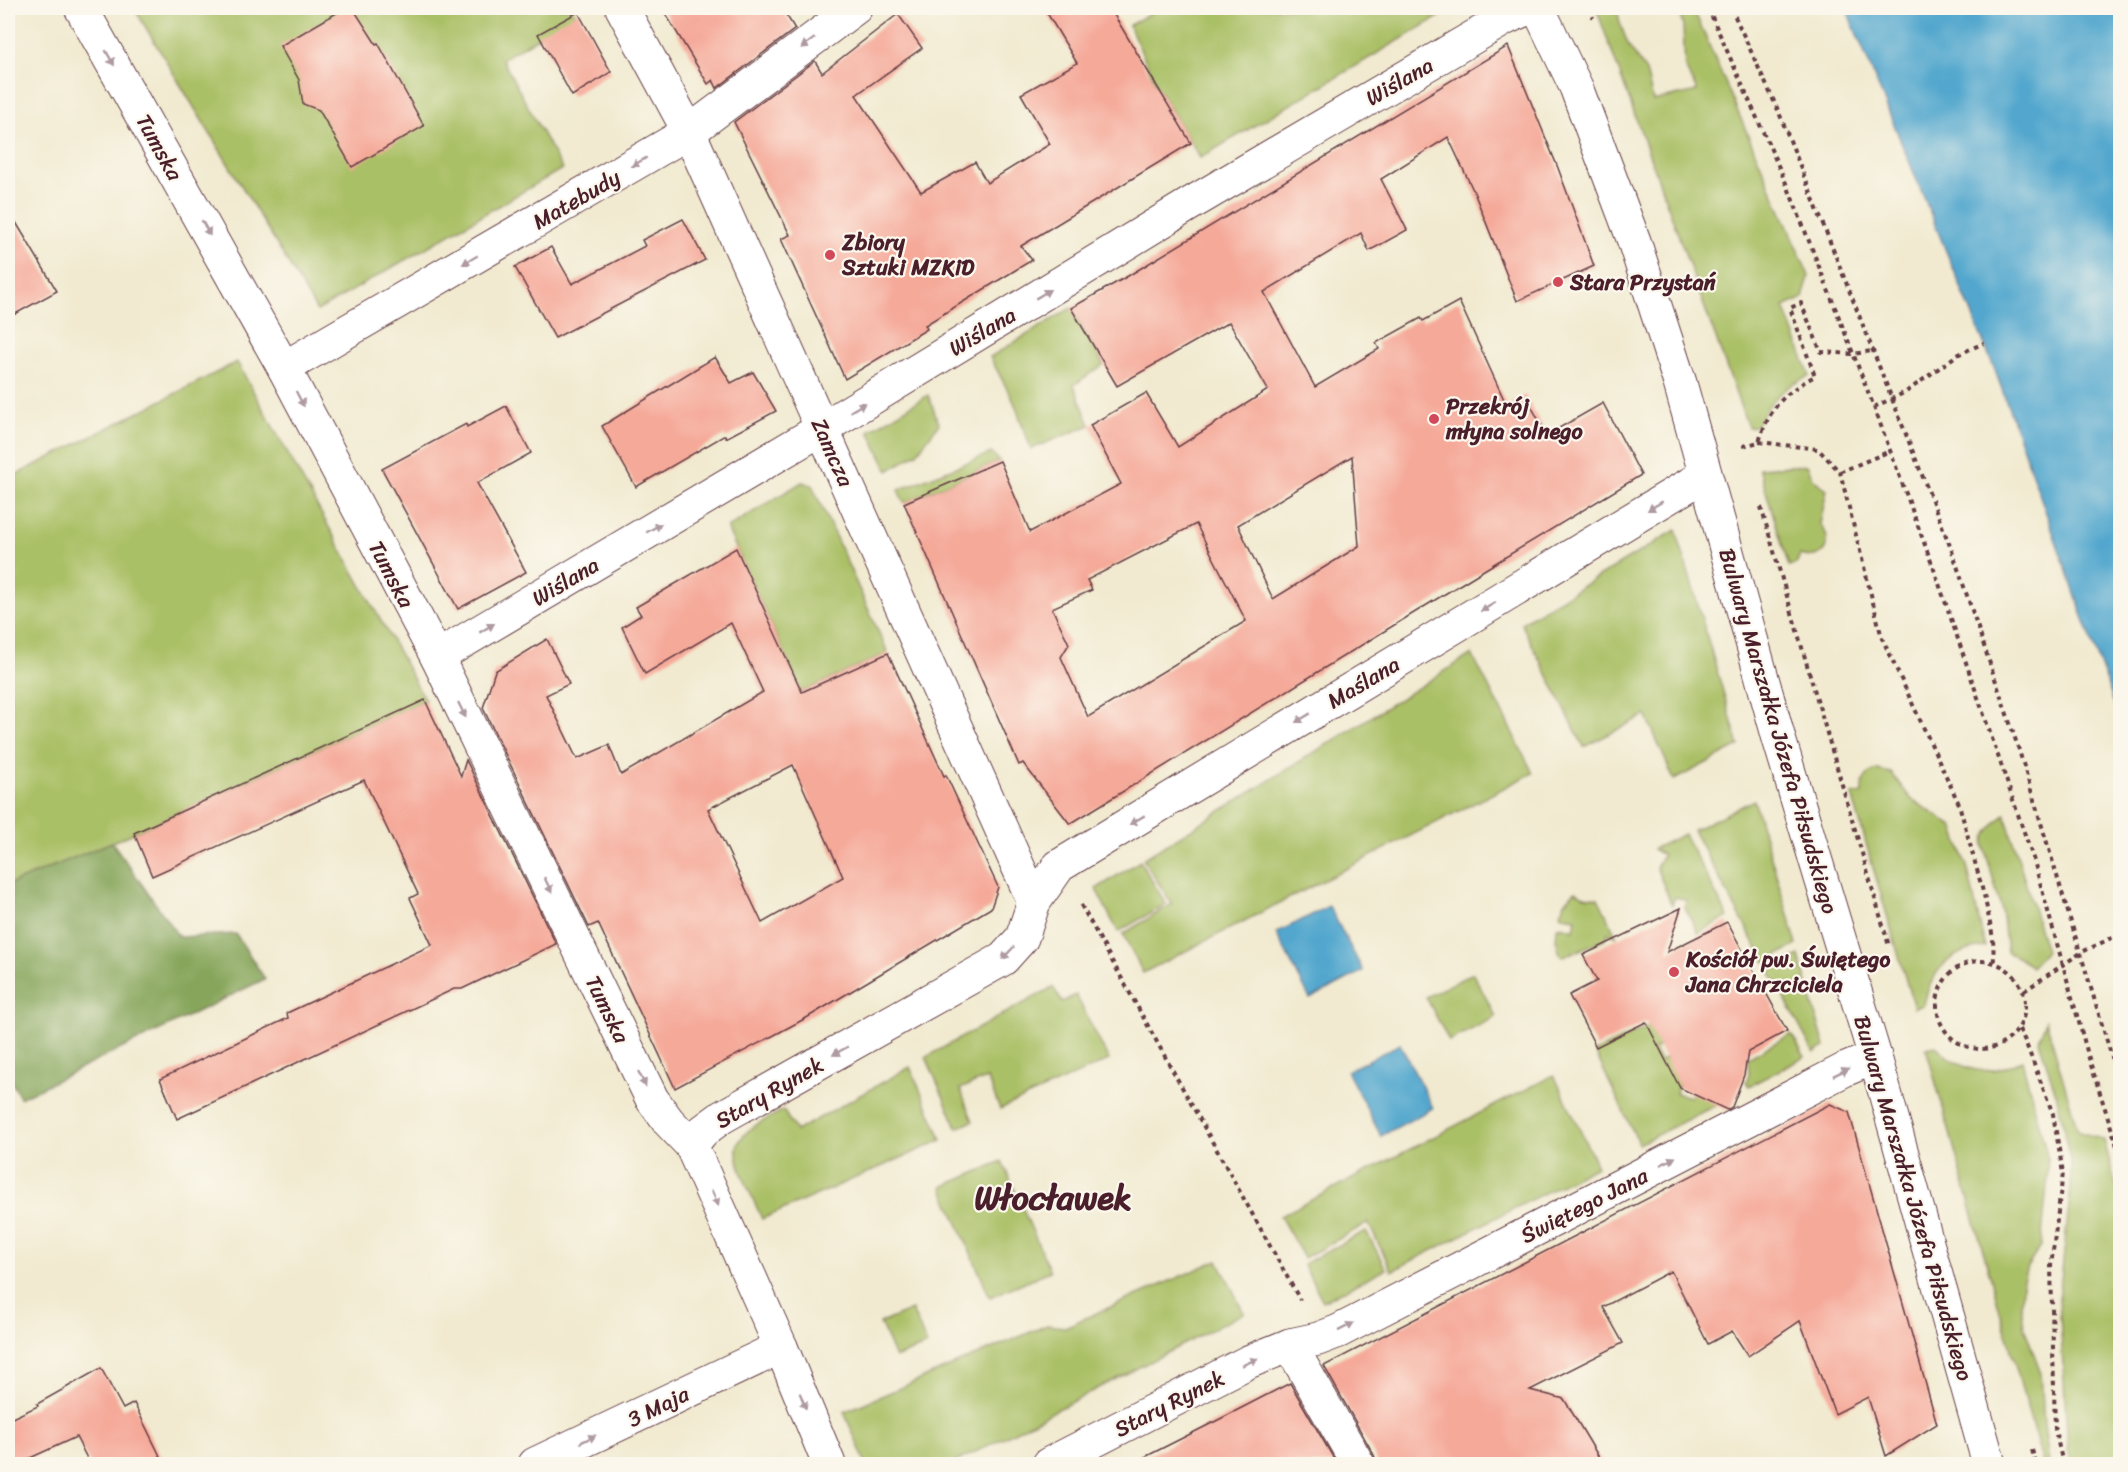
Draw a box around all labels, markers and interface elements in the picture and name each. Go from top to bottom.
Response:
one-way arrow [801,36,816,48]
street label: Wiślana [1358,46,1441,117]
one-way arrow [105,50,116,66]
street label: Tumska [125,106,194,189]
one-way arrow [630,157,647,167]
street label: Matebudy [525,158,628,240]
one-way arrow [201,220,211,237]
place label: Zbiory Sztuki MZKiD [841,223,975,287]
marker: Zbiory Sztuki MZKiD [823,248,837,262]
one-way arrow [462,255,479,265]
place label: Stara Przystań [1569,263,1717,302]
marker: Stara Przystań [1551,275,1565,289]
one-way arrow [1035,289,1051,300]
street label: Wiślana [941,296,1024,367]
place label: Przekrój młyna solnego [1445,387,1583,451]
one-way arrow [295,391,305,408]
one-way arrow [850,401,866,412]
street label: Zamcza [800,411,865,494]
marker: Przekrój młyna solnego [1427,412,1441,426]
one-way arrow [1647,500,1663,511]
one-way arrow [646,522,662,533]
street label: Tumska [357,533,426,616]
street label: Bulwary Marszałka Józefa Piłsudskiego [1708,544,1850,919]
street label: Wiślana [524,546,607,617]
one-way arrow [1480,601,1496,612]
one-way arrow [479,622,495,633]
street label: Maślana [1319,645,1407,720]
one-way arrow [458,701,467,718]
one-way arrow [1295,713,1311,724]
one-way arrow [1129,814,1145,825]
one-way arrow [543,876,553,893]
place label: Kościół pw. Świętego Jana Chrzciciela [1684,940,1890,1004]
one-way arrow [1001,946,1015,960]
marker: Kościół pw. Świętego Jana Chrzciciela [1667,965,1681,979]
street label: Tumska [574,968,641,1051]
street label: Bulwary Marszałka Józefa Piłsudskiego [1843,1011,1985,1386]
street label: Stary Rynek [707,1046,831,1139]
one-way arrow [831,1046,848,1056]
one-way arrow [1833,1067,1850,1076]
one-way arrow [637,1071,646,1088]
street label: Świętego Jana [1513,1156,1656,1254]
one-way arrow [1660,1156,1677,1166]
district label: Włocławek [974,1168,1132,1228]
one-way arrow [710,1189,720,1207]
one-way arrow [1337,1323,1354,1332]
one-way arrow [1242,1357,1259,1366]
street label: Stary Rynek [1107,1359,1232,1448]
street label: 3 Maja [620,1374,697,1438]
one-way arrow [799,1392,808,1410]
one-way arrow [580,1435,597,1444]

